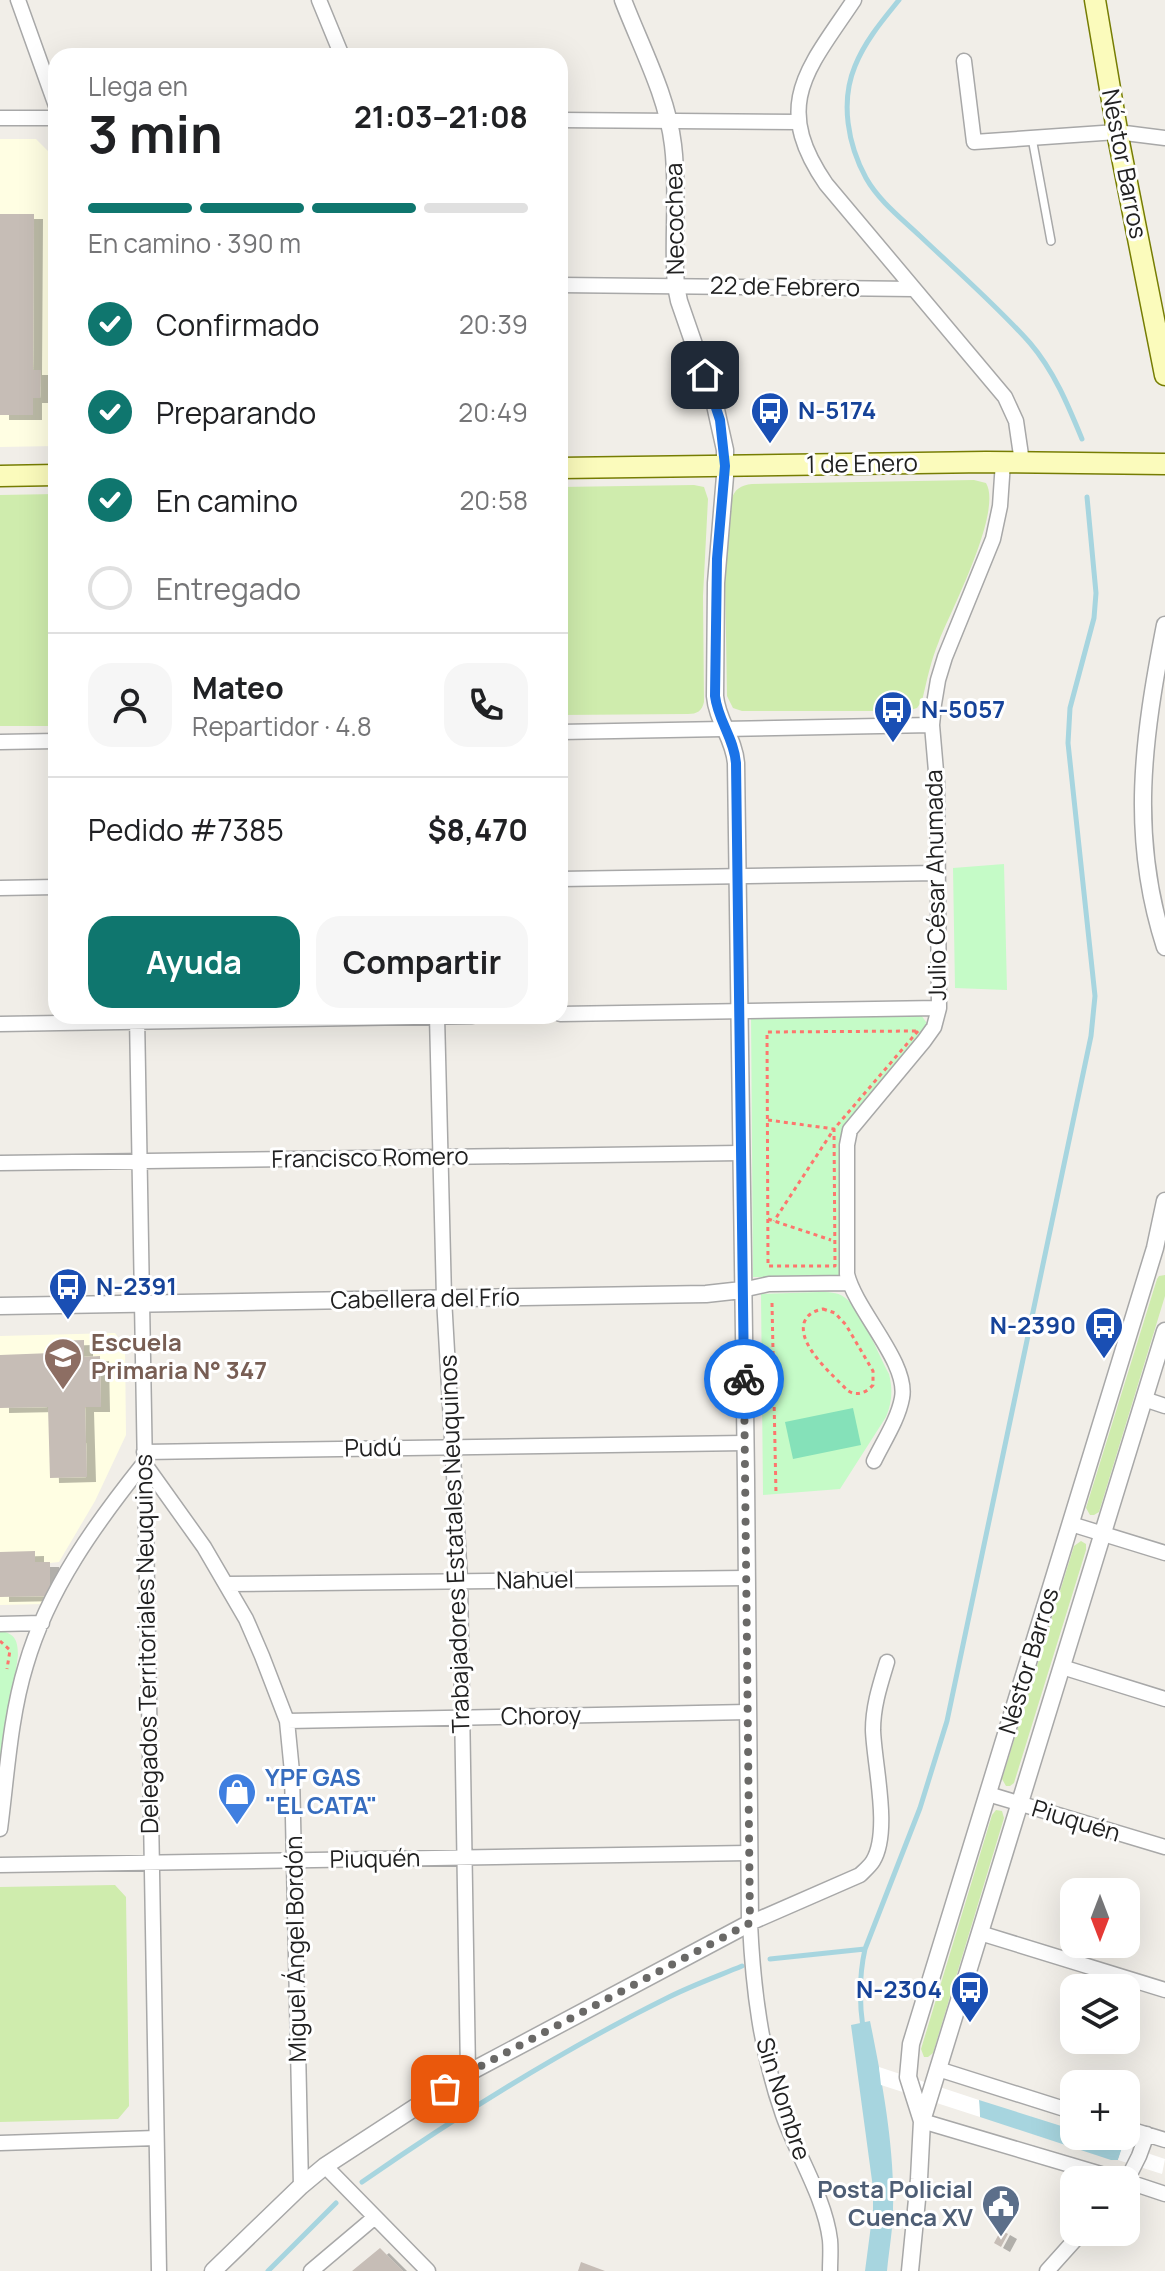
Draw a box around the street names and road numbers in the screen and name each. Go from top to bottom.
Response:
street label: Néstor Barros [1095,86,1156,241]
street label: Necochea [656,163,691,275]
street label: 22 de Febrero [710,268,860,303]
street label: 1 de Enero [806,445,918,480]
street label: Julio César Ahumada [916,769,953,1001]
street label: Francisco Romero [271,1138,469,1175]
street label: Cabellera del Frío [330,1279,520,1316]
street label: Trabajadores Estatales Neuquinos [430,1354,477,1734]
street label: Pudú [344,1430,402,1463]
street label: Delegados Territoriales Neuquinos [126,1454,165,1834]
street label: Nahuel [496,1561,574,1596]
street label: Néstor Barros [990,1583,1066,1738]
street label: Choroy [500,1697,582,1732]
street label: Piuquén [1028,1791,1125,1849]
street label: Miguel Ángel Bordón [276,1835,313,2063]
street label: Piuquén [329,1840,421,1875]
street label: Sin Nombre [749,2033,820,2164]

